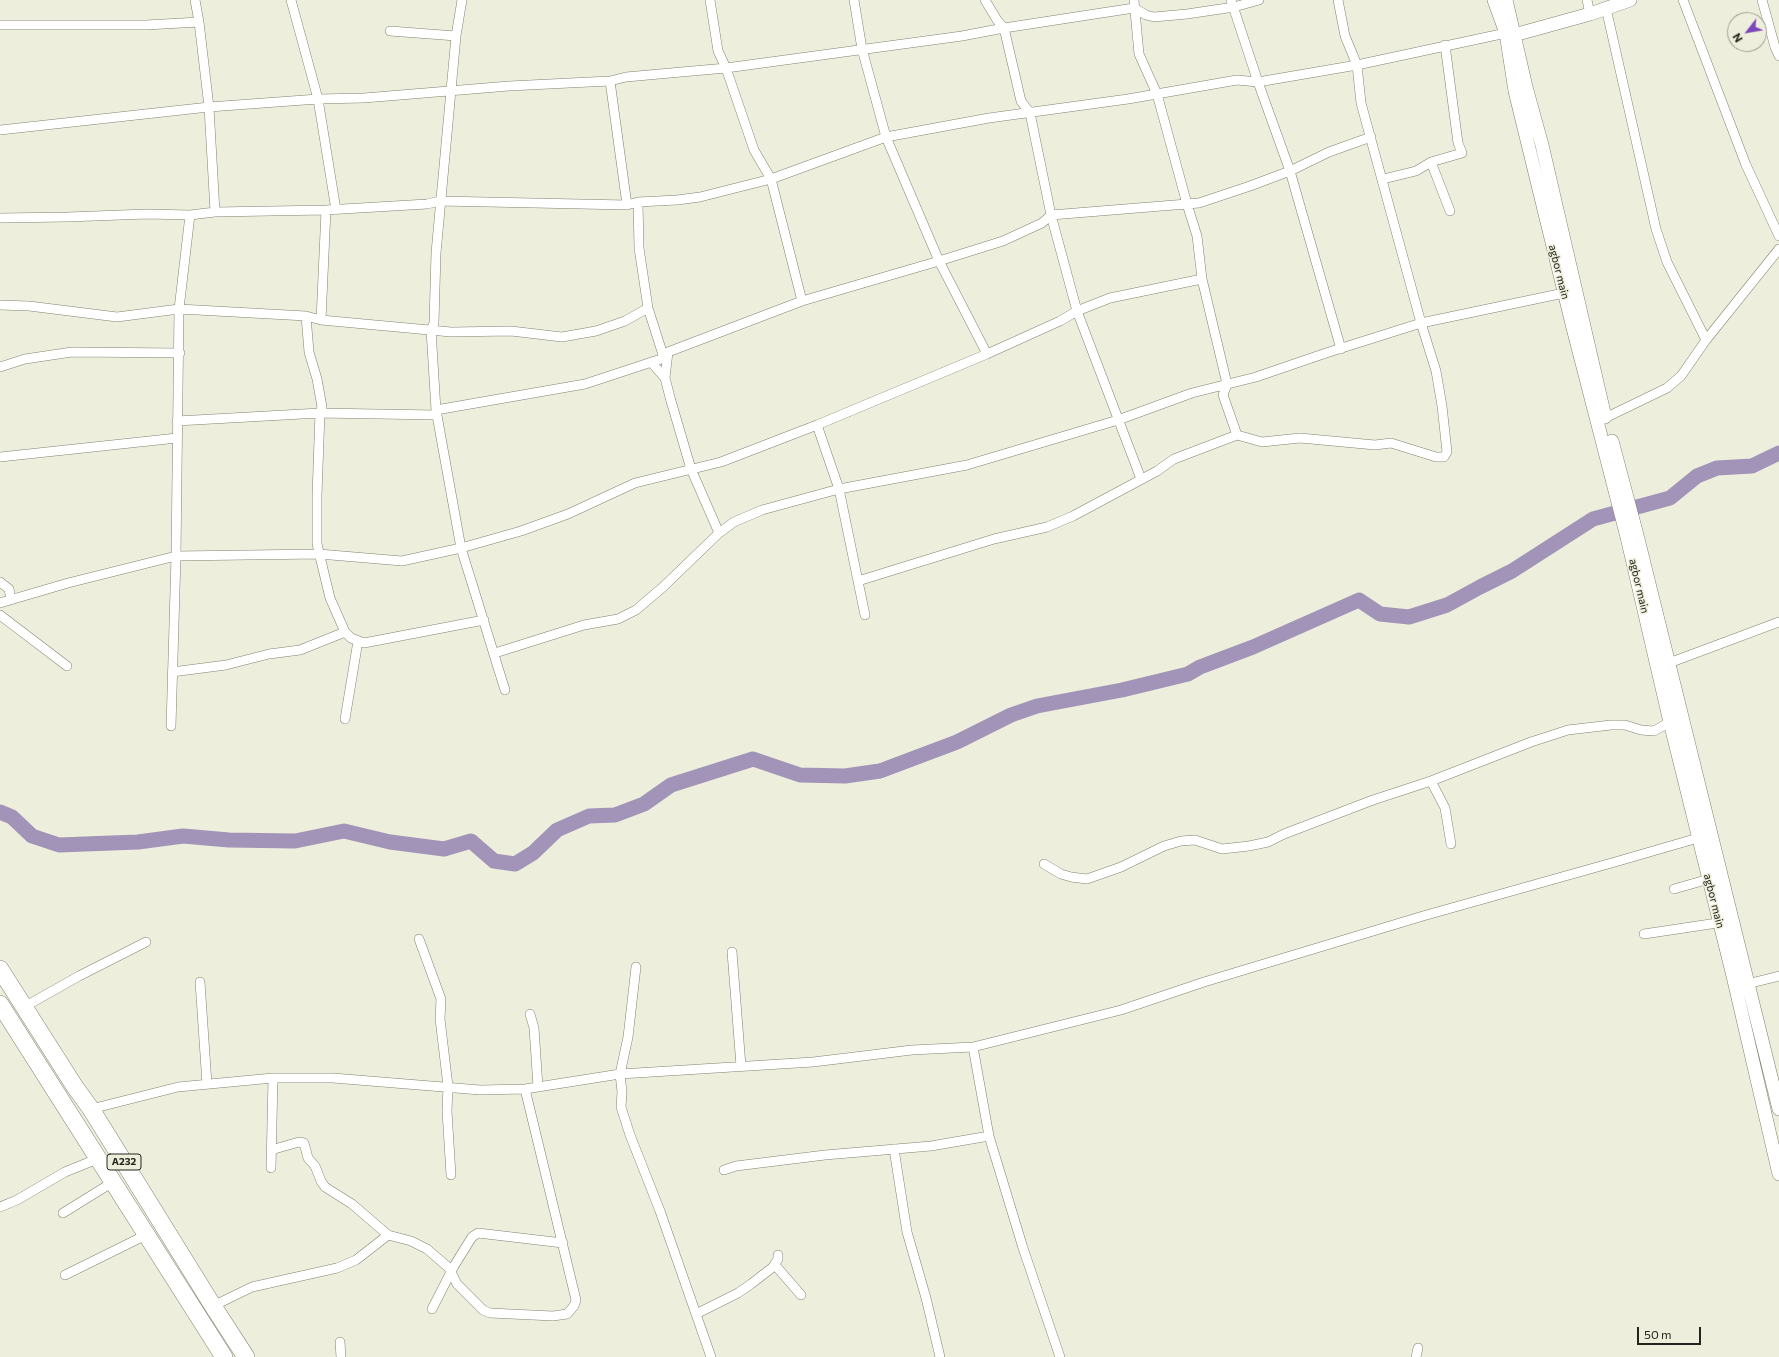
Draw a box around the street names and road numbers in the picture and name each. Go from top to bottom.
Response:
street label: agbor main [1546,243,1572,301]
street label: agbor main [1626,557,1652,615]
street label: agbor main [1701,872,1727,930]
road number: A232 [107,1154,141,1170]

